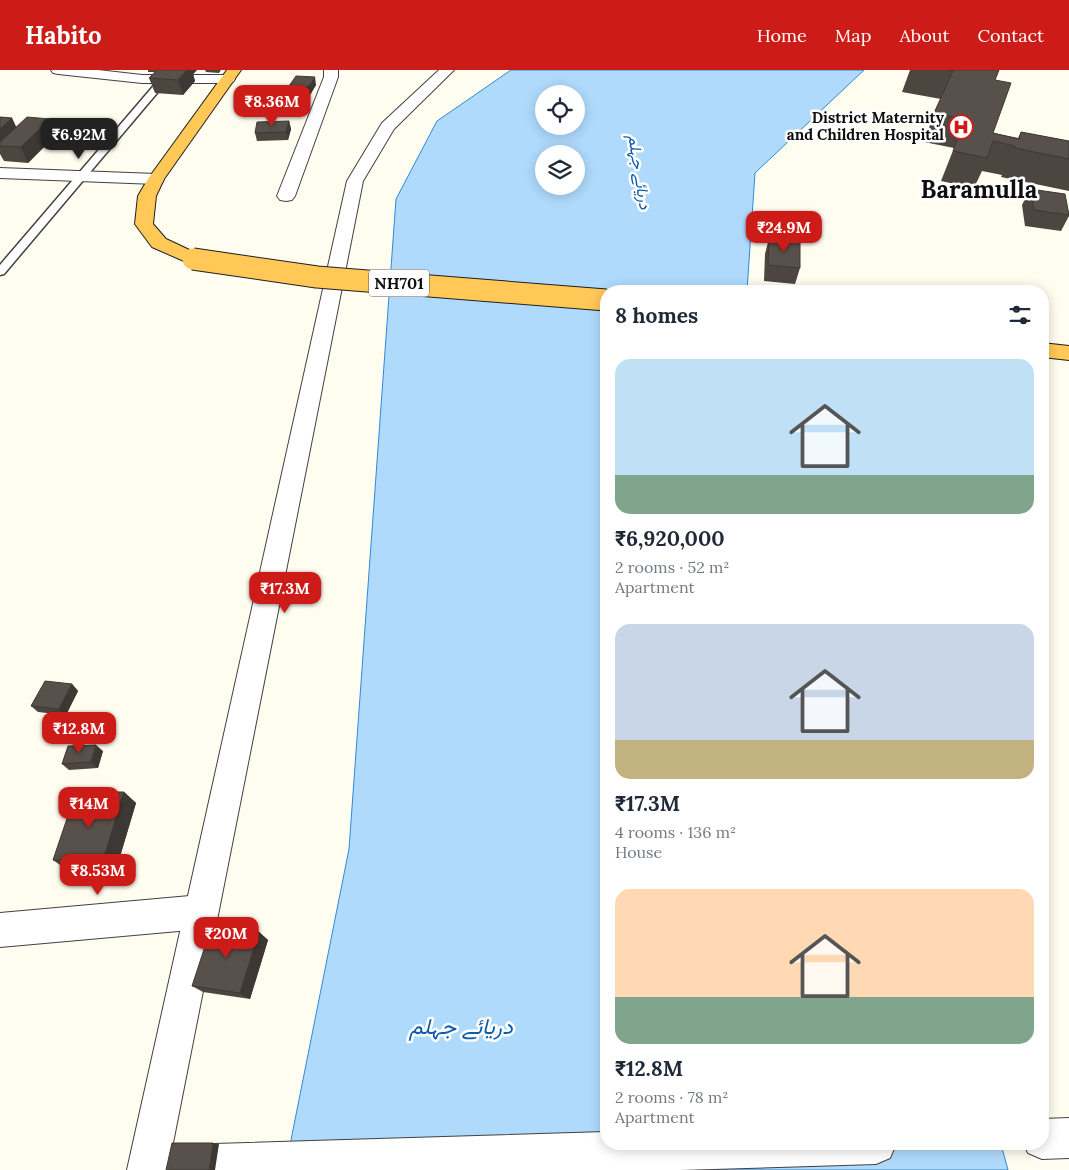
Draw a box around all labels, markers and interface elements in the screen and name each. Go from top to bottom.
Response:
text: Habito [25,20,102,51]
text: Home [757,24,807,47]
text: Map [835,24,871,47]
text: About [899,24,949,47]
text: Contact [977,24,1044,47]
pin: ₹8.36M [231,85,313,127]
map controls [535,85,585,195]
button: locate [535,85,585,135]
text: ₹8.36M [244,91,300,111]
place label: District Maternity and Children Hospital [787,108,945,144]
hospital icon: District Maternity and Children Hospital [948,114,974,140]
pin: ₹6.92M [38,118,120,160]
text: ₹6.92M [52,124,106,144]
water label: دریائے جہلم [623,132,656,211]
button: layers [535,145,585,195]
district label: Baramulla [921,174,1038,205]
pin: ₹24.9M [743,210,825,253]
text: ₹24.9M [757,217,811,237]
road number: NH701 [369,270,429,297]
icon: filters [1006,301,1034,329]
text: 8 homes [615,302,698,329]
icon: home [780,391,870,481]
text: ₹6,920,000 [615,525,725,552]
text: 2 rooms · 52 m² [615,557,729,577]
pin: ₹17.3M [244,572,326,614]
text: Apartment [615,577,695,597]
text: ₹17.3M [260,578,310,598]
icon: home [780,656,870,746]
pin: ₹12.8M [38,712,120,754]
text: ₹12.8M [53,718,105,738]
pin: ₹14M [59,786,119,829]
text: ₹17.3M [615,790,680,817]
text: ₹14M [69,793,109,813]
text: 4 rooms · 136 m² [615,822,736,842]
text: House [615,842,662,862]
pin: ₹8.53M [57,854,139,896]
text: ₹8.53M [71,860,125,880]
pin: ₹20M [196,916,256,959]
icon: home [780,921,870,1011]
text: ₹20M [205,923,247,943]
water label: دریائے جہلم [408,1012,513,1041]
text: ₹12.8M [615,1055,683,1082]
text: 2 rooms · 78 m² [615,1087,729,1107]
text: Apartment [615,1107,695,1127]

